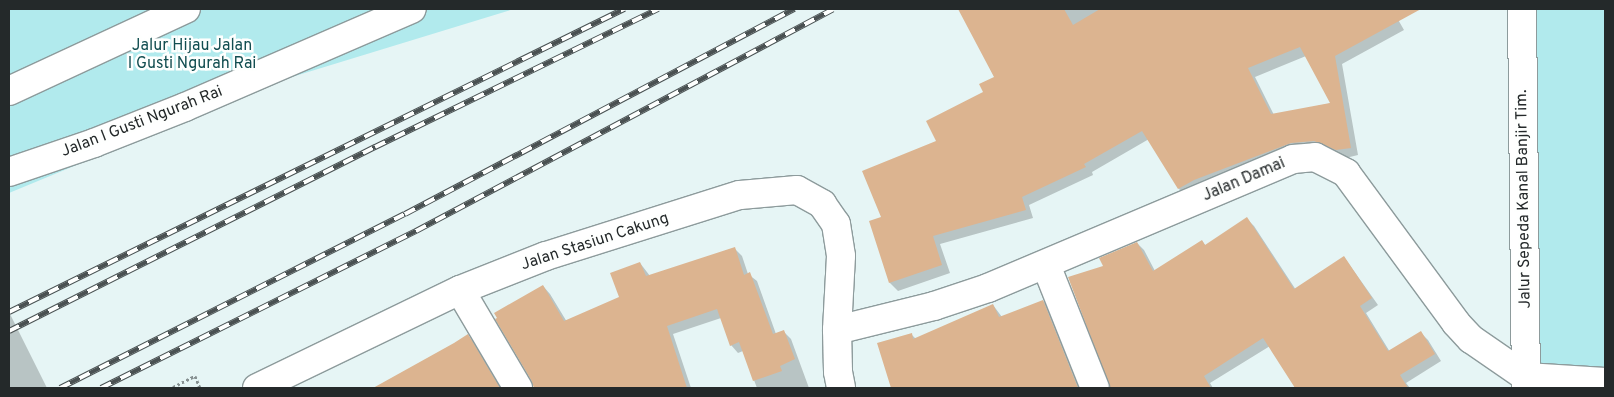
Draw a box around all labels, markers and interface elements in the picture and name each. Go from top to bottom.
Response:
park label: Jalur Hijau Jalan I Gusti Ngurah Rai [128,36,256,74]
street label: Jalan I Gusti Ngurah Rai [59,82,225,162]
street label: Jalur Sepeda Kanal Banjir Tim. [1512,89,1536,309]
street label: Jalan Damai [1200,154,1288,206]
street label: Jalan Stasiun Cakung [519,209,671,275]

